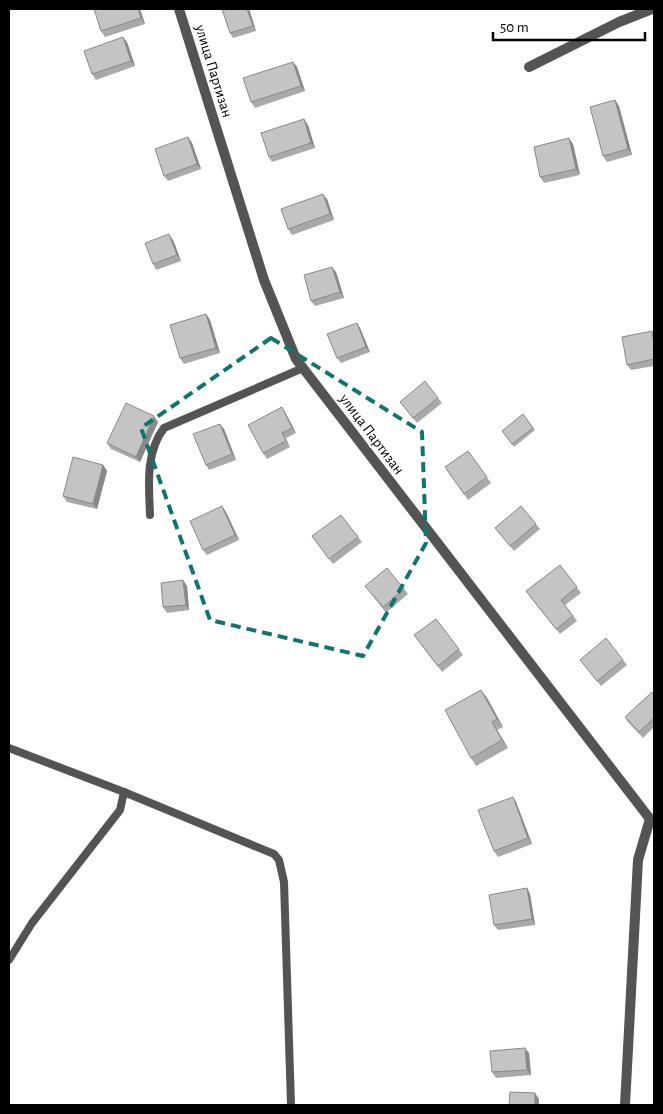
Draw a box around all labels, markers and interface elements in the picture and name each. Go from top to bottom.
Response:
scale bar [493,10,646,42]
text: 50 m [500,20,529,35]
street label: улица Партизан [192,22,235,119]
street label: улица Партизан [336,391,407,477]

